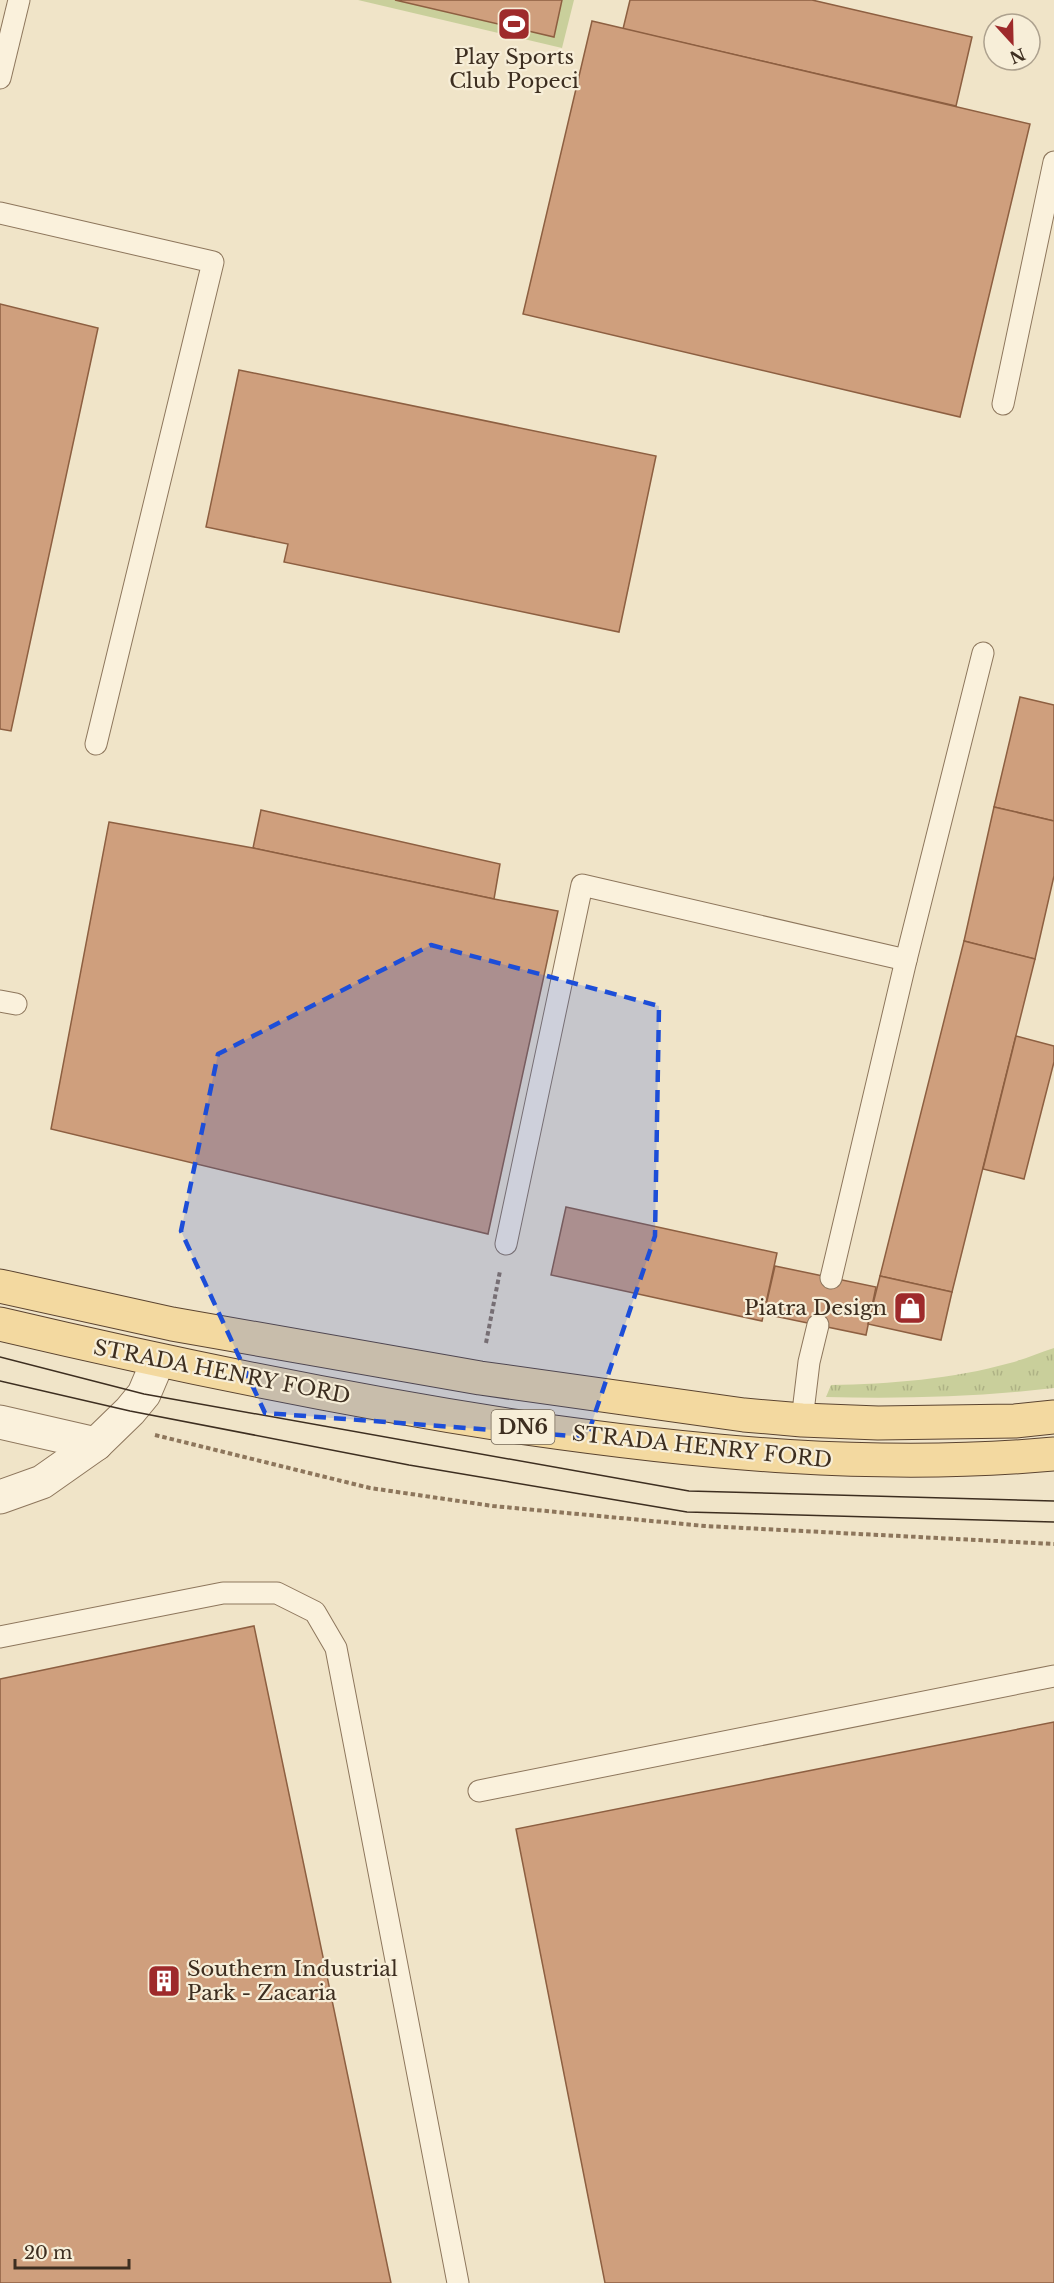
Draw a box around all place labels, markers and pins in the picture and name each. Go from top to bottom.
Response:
sports icon: Play Sports Club Popeci [496,6,532,42]
place label: Play Sports Club Popeci [449,44,579,94]
shop icon: Piatra Design [892,1290,928,1326]
place label: Piatra Design [744,1295,887,1321]
place label: Southern Industrial Park - Zacaria [187,1956,398,2006]
building icon: Southern Industrial Park - Zacaria [146,1963,182,1999]

